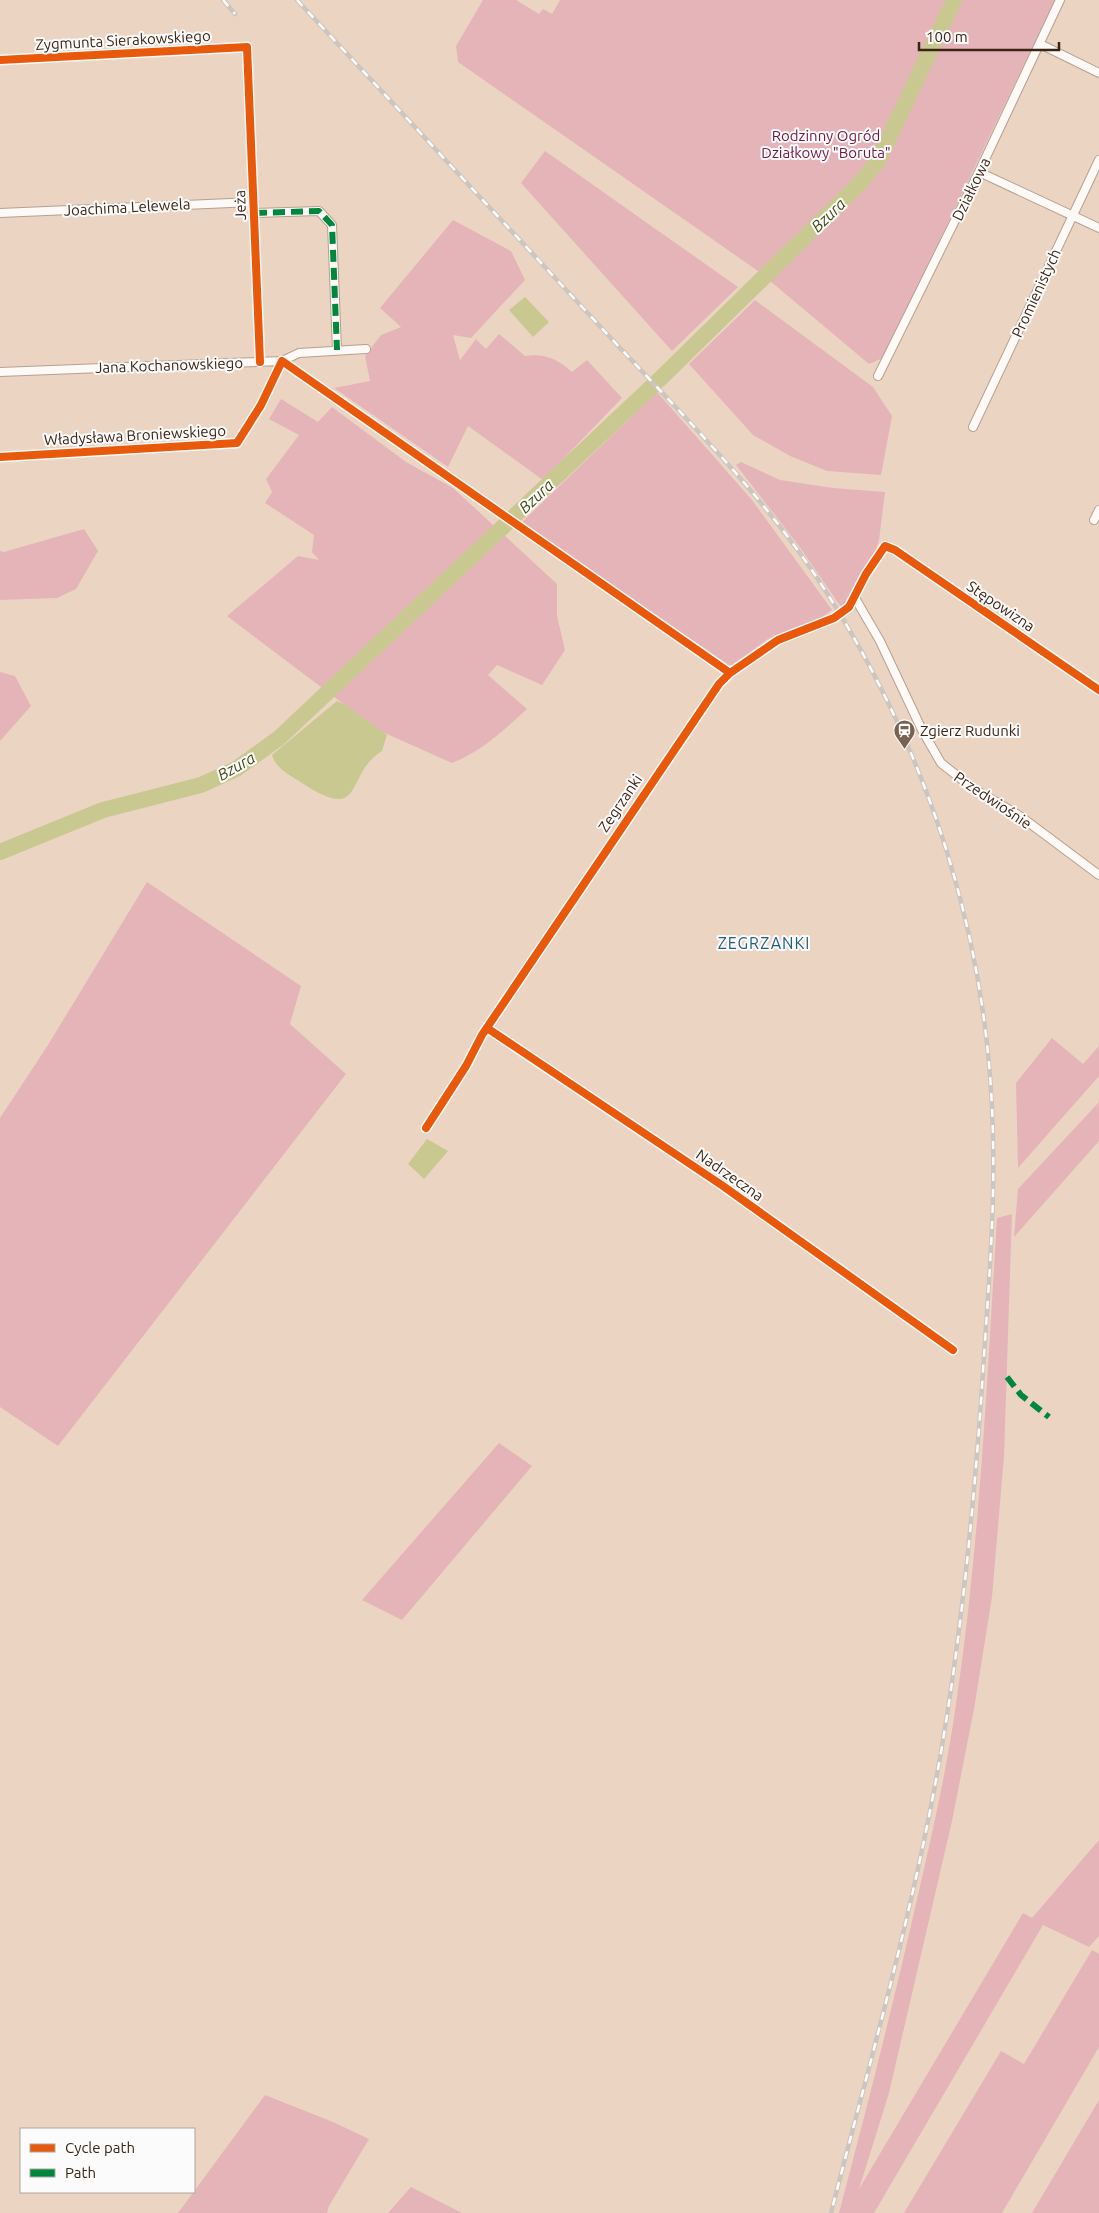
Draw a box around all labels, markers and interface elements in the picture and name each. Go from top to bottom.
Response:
scale bar [919,20,1059,52]
street label: Zygmunta Sierakowskiego [35,27,211,53]
text: 100 m [926,28,968,45]
park label: Rodzinny Ogród Działkowy "Boruta" [761,127,891,161]
street label: Działkowa [948,155,994,223]
street label: Jeża [231,190,249,220]
water label: Bzura [807,194,849,235]
street label: Joachima Lelewela [63,195,191,219]
street label: Promienistych [1008,246,1064,340]
street label: Jana Kochanowskiego [95,354,243,376]
street label: Władysława Broniewskiego [44,422,226,448]
water label: Bzura [515,475,557,516]
street label: Stępowizna [964,577,1038,635]
station icon: Zgierz Rudunki [892,718,916,749]
place label: Zgierz Rudunki [920,722,1020,739]
water label: Bzura [214,748,258,784]
street label: Przedwiośnie [951,768,1035,832]
street label: Zegrzanki [595,771,645,835]
district label: ZEGRZANKI [718,934,810,952]
street label: Nadrzeczna [693,1146,767,1204]
legend [20,2128,195,2193]
text: Cycle path [65,2139,135,2156]
text: Path [65,2164,96,2181]

